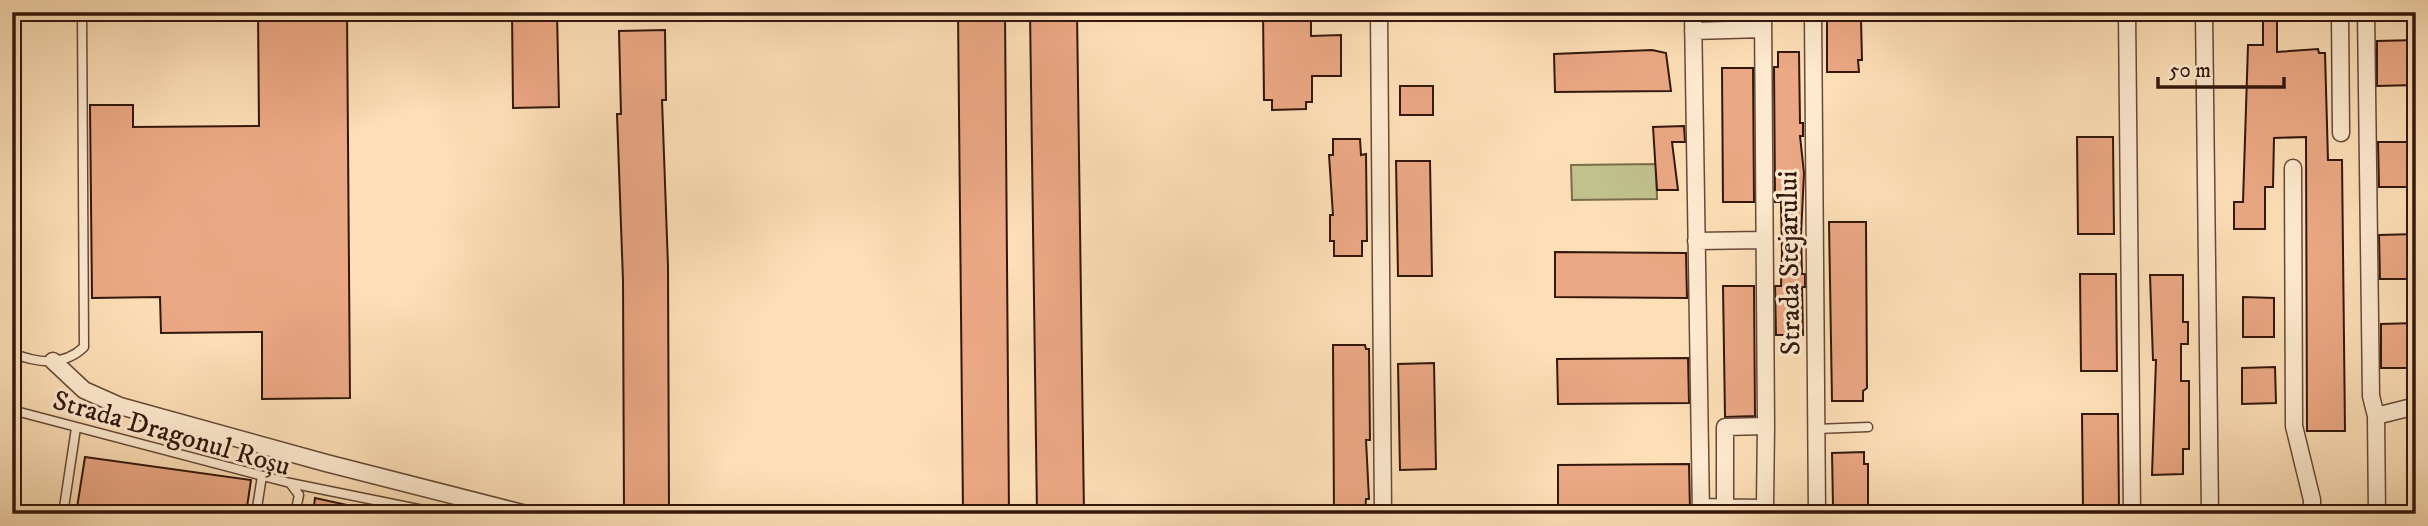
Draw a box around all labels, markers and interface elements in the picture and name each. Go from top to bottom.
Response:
scale bar [2158,46,2284,90]
text: 50 m [2169,58,2211,84]
street label: Strada Stejarului [1770,170,1809,356]
street label: Strada Dragonul Roșu [49,383,294,484]

